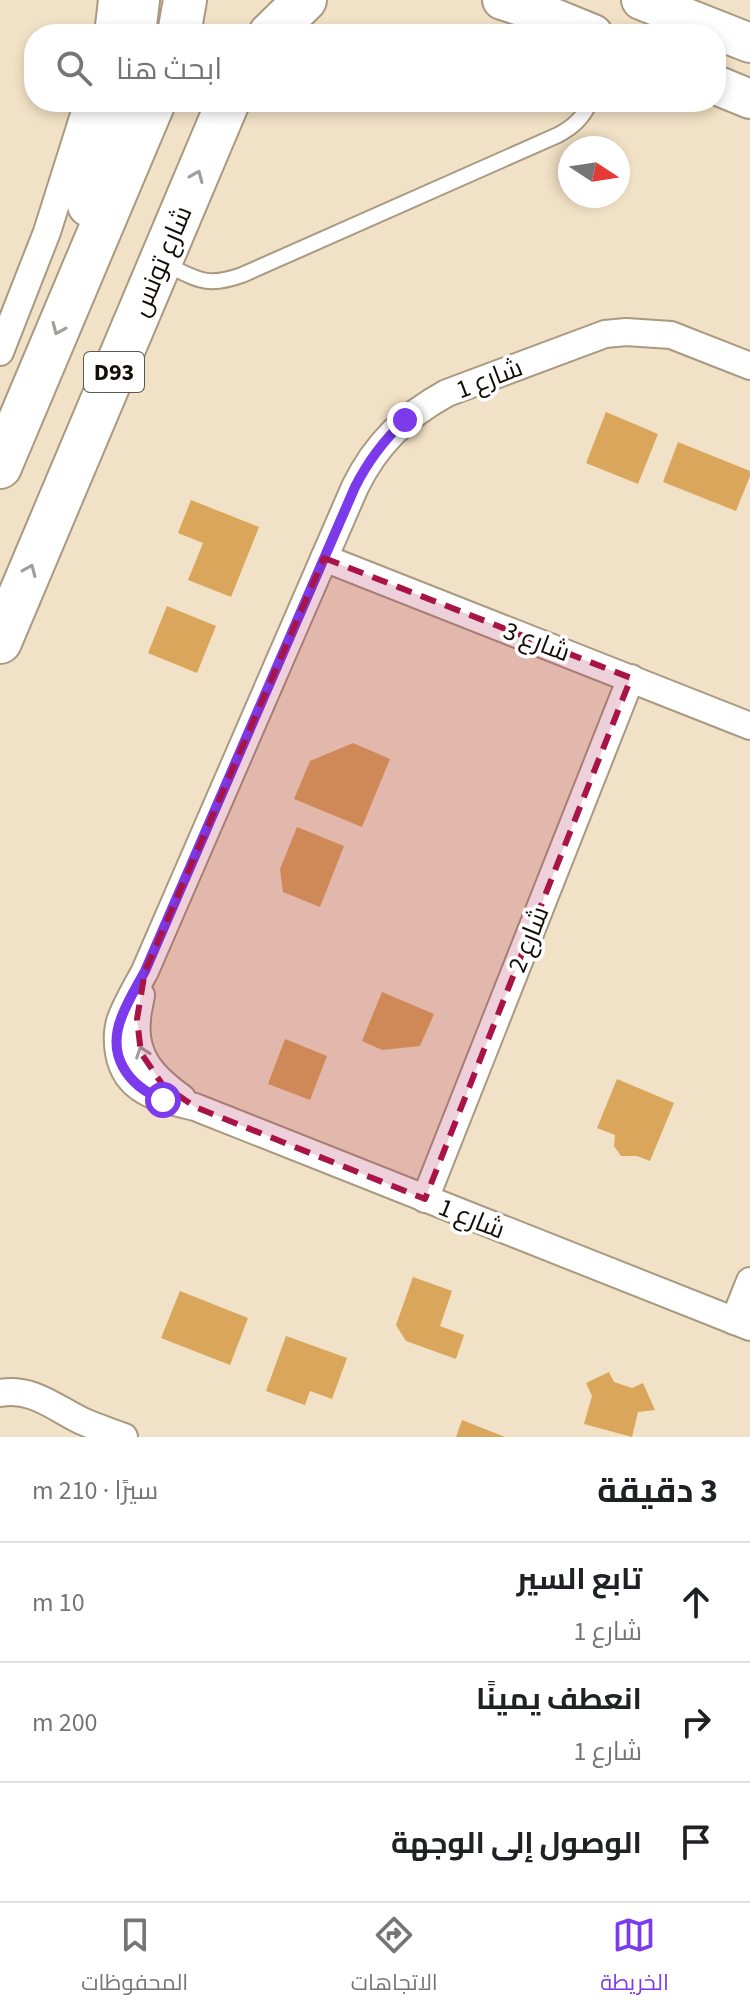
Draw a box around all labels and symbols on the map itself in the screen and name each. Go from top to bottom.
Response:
north arrow [558,136,630,208]
one-way arrow [187,170,204,184]
street label: شارع تونس [122,200,201,322]
one-way arrow [52,320,68,335]
street label: شارع 1 [451,349,528,408]
road number: D93 [84,352,144,392]
route end [387,402,423,438]
one-way arrow [21,564,37,578]
street label: شارع 3 [498,612,575,671]
street label: شارع 2 [498,901,558,978]
one-way arrow [136,1046,152,1060]
route start [145,1082,181,1118]
street label: شارع 1 [433,1188,510,1248]

